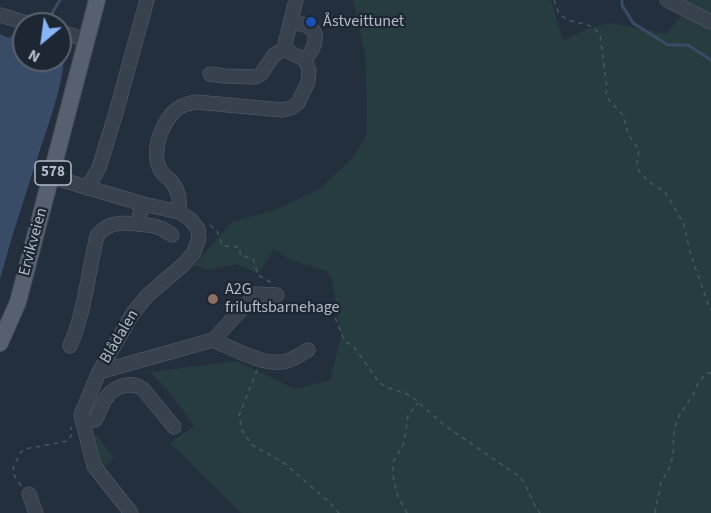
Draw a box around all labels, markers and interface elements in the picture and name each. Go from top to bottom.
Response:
north arrow [12,12,72,72]
place label: Åstveittunet [323,12,404,32]
marker: Åstveittunet [304,15,318,29]
text: N [24,44,44,68]
road number: 578 [35,161,71,185]
street label: Ervikveien [16,206,52,278]
place label: A2G friluftsbarnehage [225,280,339,318]
marker: A2G friluftsbarnehage [206,292,220,306]
street label: Blådalen [97,307,143,367]

